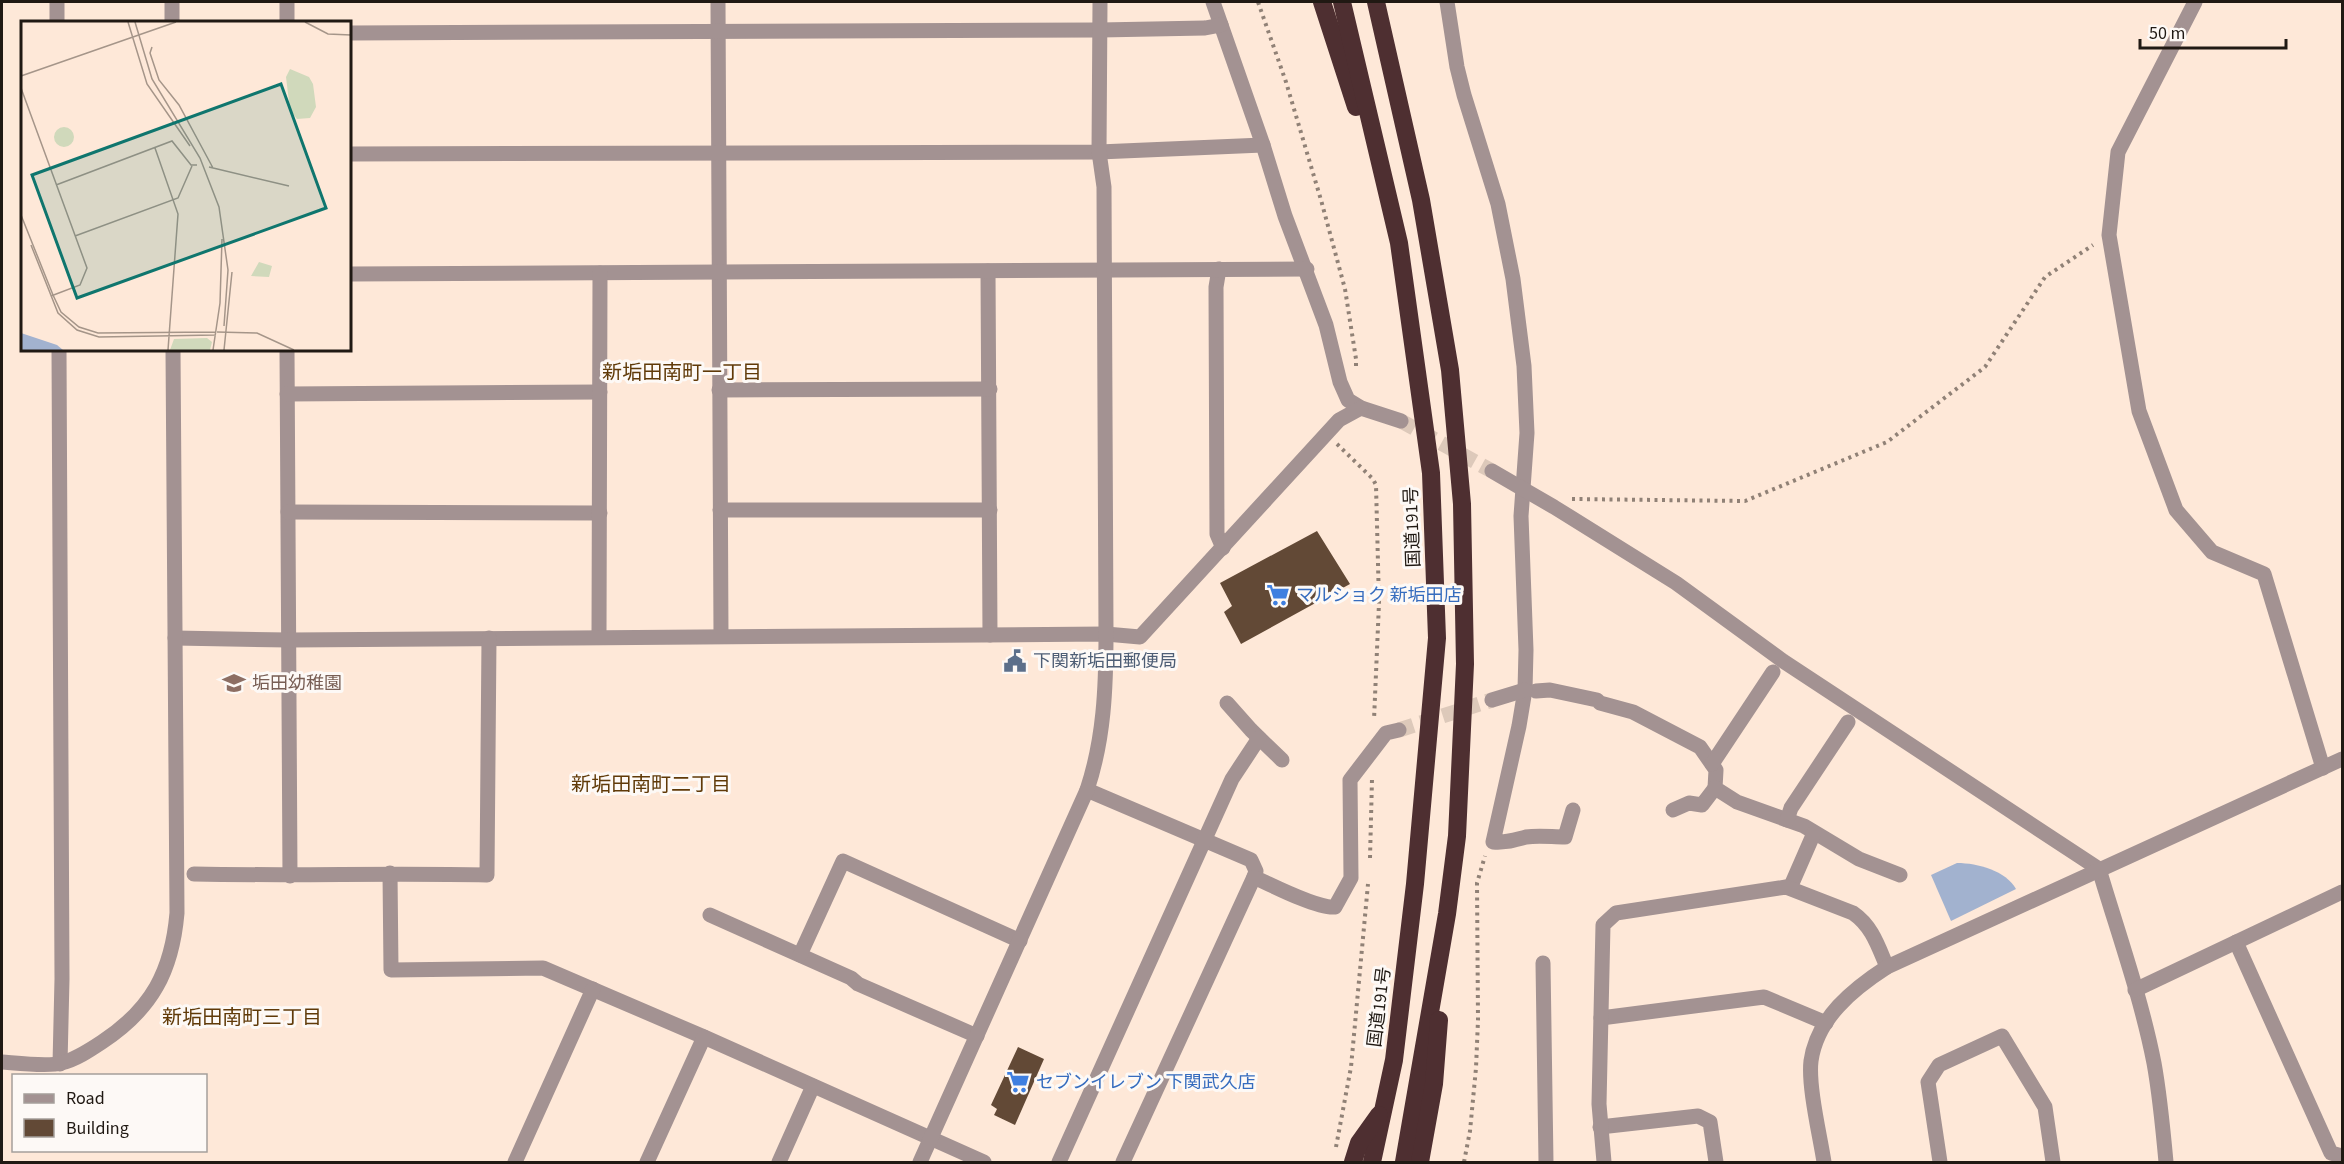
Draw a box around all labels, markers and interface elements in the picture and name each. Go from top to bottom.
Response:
scale bar [2140,12,2286,50]
inset map [21,21,351,351]
text: 50 m [2149,21,2185,46]
district label: 新垢田南町一丁目 [602,359,762,387]
street label: 国道191号 [1399,486,1426,568]
supermarket icon: マルショク 新垢田店 [1265,582,1291,608]
place label: マルショク 新垢田店 [1296,583,1462,608]
public building icon: 下関新垢田郵便局 [1002,648,1028,674]
place label: 下関新垢田郵便局 [1033,649,1177,674]
school or university icon: 垢田幼稚園 [221,670,247,696]
place label: 垢田幼稚園 [252,671,342,696]
district label: 新垢田南町二丁目 [571,771,731,799]
street label: 国道191号 [1362,965,1397,1049]
district label: 新垢田南町三丁目 [162,1004,322,1032]
supermarket icon: セブンイレブン 下関武久店 [1005,1069,1031,1095]
place label: セブンイレブン 下関武久店 [1036,1070,1256,1095]
legend [12,1074,207,1152]
text: Road [66,1086,105,1111]
text: Building [66,1116,129,1141]

